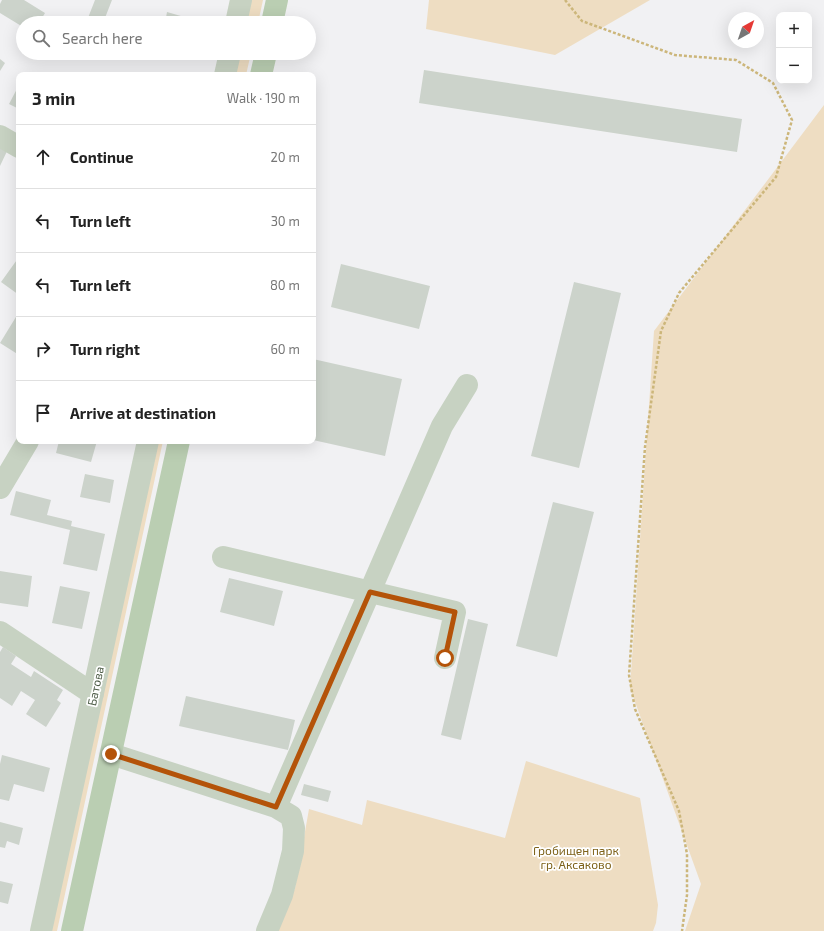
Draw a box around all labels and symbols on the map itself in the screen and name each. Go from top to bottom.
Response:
north arrow [728,12,764,48]
route start [436,649,454,667]
street label: Батова [84,665,106,707]
route end [102,745,120,763]
park label: Гробищен парк гр. Аксаково [533,843,619,871]

